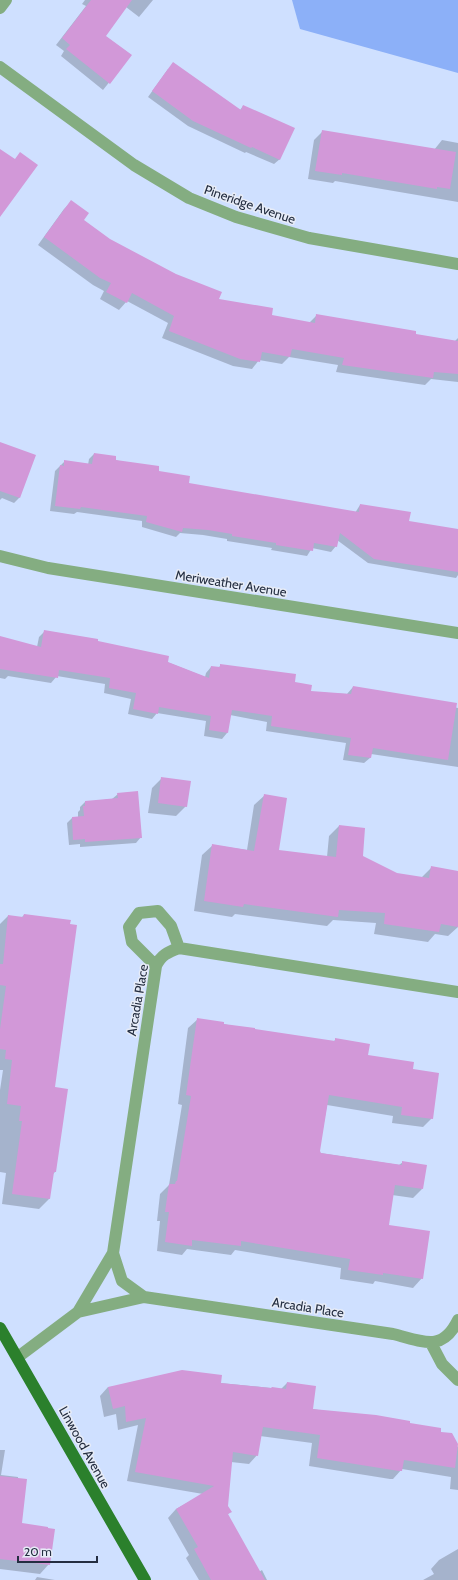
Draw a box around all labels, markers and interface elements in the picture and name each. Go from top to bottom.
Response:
street label: Pineridge Avenue [202,181,298,227]
street label: Meriweather Avenue [174,566,288,600]
street label: Arcadia Place [123,963,151,1037]
street label: Arcadia Place [271,1293,345,1321]
street label: Linwood Avenue [56,1403,114,1491]
scale bar [18,1538,97,1564]
text: 20 m [24,1544,52,1559]

